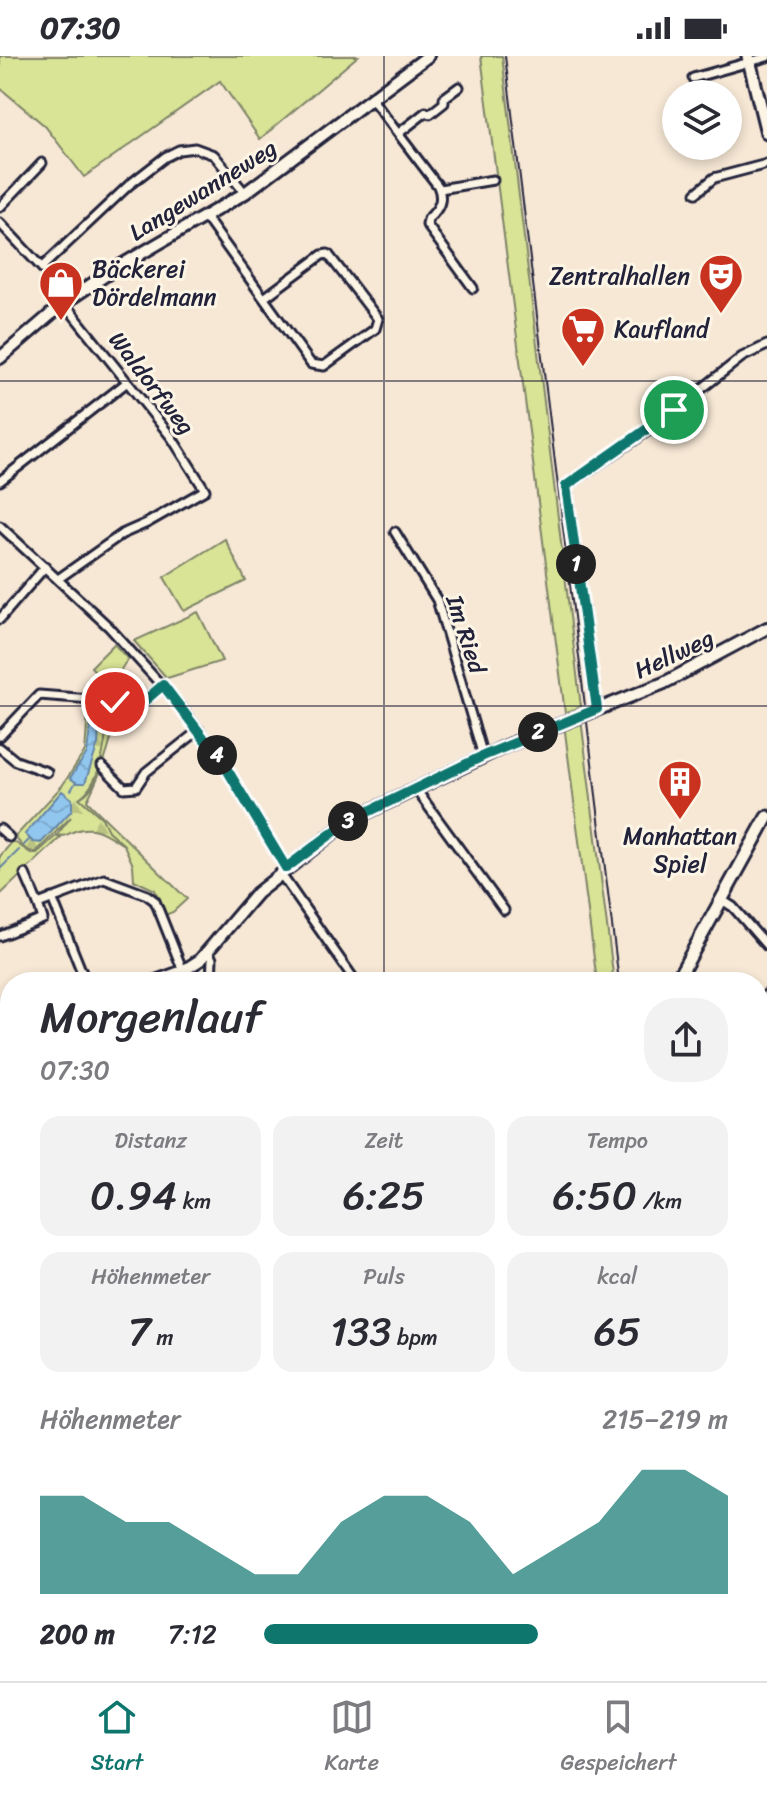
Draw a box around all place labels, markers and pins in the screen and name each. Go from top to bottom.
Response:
place label: Bäckerei Dördelmann [92,248,217,318]
theatre icon: Zentralhallen [697,252,745,315]
place label: Zentralhallen [549,255,690,297]
shop icon: Bäckerei Dördelmann [37,259,85,322]
supermarket icon: Kaufland [559,305,607,368]
place label: Kaufland [614,308,711,350]
pin [640,376,708,444]
pin: 1 [556,544,596,584]
pin [81,668,149,736]
pin: 2 [518,712,558,752]
pin: 4 [197,735,237,775]
building icon: Manhattan Spiel [656,758,704,821]
pin: 3 [328,801,368,841]
place label: Manhattan Spiel [623,815,737,885]

